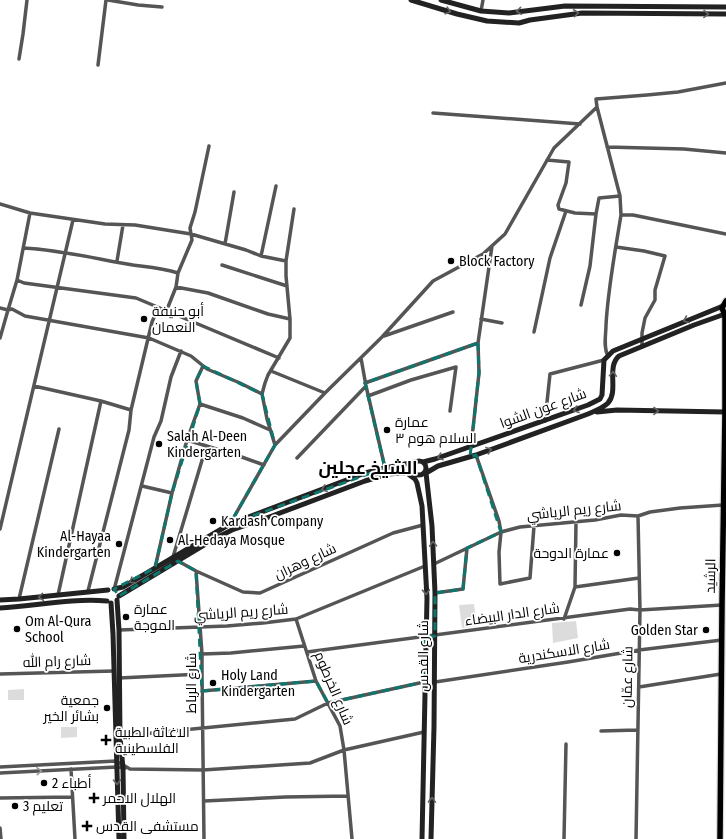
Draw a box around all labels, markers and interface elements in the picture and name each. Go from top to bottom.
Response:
one-way arrow [444,6,451,15]
one-way arrow [516,7,522,16]
one-way arrow [573,9,579,18]
one-way arrow [703,10,709,18]
place label: Block Factory [459,253,535,270]
marker: Block Factory [446,256,456,266]
place label: أبو حنيفة النعمان [152,302,204,336]
marker: أبو حنيفة النعمان [139,314,149,324]
one-way arrow [683,315,691,323]
one-way arrow [609,371,617,377]
street label: شارع عون الشوا [498,385,589,432]
one-way arrow [573,405,580,413]
one-way arrow [653,406,659,415]
place label: عمارة السلام هوم ٣ [395,414,477,448]
marker: عمارة السلام هوم ٣ [382,425,392,435]
place label: Salah Al-Deen Kindergarten [167,428,247,461]
marker: Salah Al-Deen Kindergarten [154,439,164,449]
one-way arrow [485,447,492,455]
one-way arrow [437,452,444,461]
district label: الشيخ عجلين [318,457,418,480]
one-way arrow [321,484,328,492]
street label: شارع ريم الرياشي [526,497,622,526]
place label: Kardash Company [221,513,324,530]
marker: Kardash Company [208,516,218,526]
place label: Al-Hayaa Kindergarten [37,528,111,561]
place label: Al-Hedaya Mosque [178,532,285,549]
marker: Al-Hedaya Mosque [165,535,175,545]
marker: Al-Hayaa Kindergarten [114,539,124,549]
street label: شارع وهران [271,540,339,583]
one-way arrow [428,541,437,547]
place label: عمارة الدوحة [533,545,609,562]
marker: عمارة الدوحة [612,548,622,558]
street label: الرشيد [702,558,719,594]
one-way arrow [130,577,137,584]
one-way arrow [422,589,431,595]
one-way arrow [38,592,44,601]
street label: شارع الدار البيضاء [463,599,561,630]
place label: عمارة الموجة [134,601,175,634]
street label: شارع ريم الرياشي [193,601,289,626]
marker: عمارة الموجة [121,612,131,622]
place label: Om Al-Qura School [25,613,91,646]
street label: شارع القدس [415,620,432,692]
place label: Golden Star [631,622,698,639]
marker: Om Al-Qura School [12,624,22,634]
marker: Golden Star [701,625,711,635]
street label: شارع الاسكندرية [517,636,611,667]
street label: شارع عمّان [618,646,637,708]
street label: شارع الخرطوم [310,649,357,728]
street label: شارع رام الله [22,651,92,672]
street label: شارع الرباط [183,653,200,713]
place label: Holy Land Kindergarten [221,667,295,700]
marker: Holy Land Kindergarten [208,678,218,688]
place label: جمعية بشائر الخير [42,692,99,725]
marker: جمعية بشائر الخير [102,703,112,713]
place label: الاغاثة الطبية الفلسطينية [115,724,190,757]
marker: الاغاثة الطبية الفلسطينية [100,734,112,746]
one-way arrow [36,767,42,775]
place label: أطباء 2 [52,774,92,792]
marker: أطباء 2 [39,778,49,788]
one-way arrow [113,779,121,785]
place label: الهلال الاحمر [102,790,176,807]
marker: الهلال الاحمر [88,792,100,804]
one-way arrow [428,797,436,803]
place label: تعليم 3 [23,798,63,816]
marker: تعليم 3 [10,801,20,811]
place label: مستشفى القدس [96,818,199,835]
marker: مستشفى القدس [81,820,93,832]

